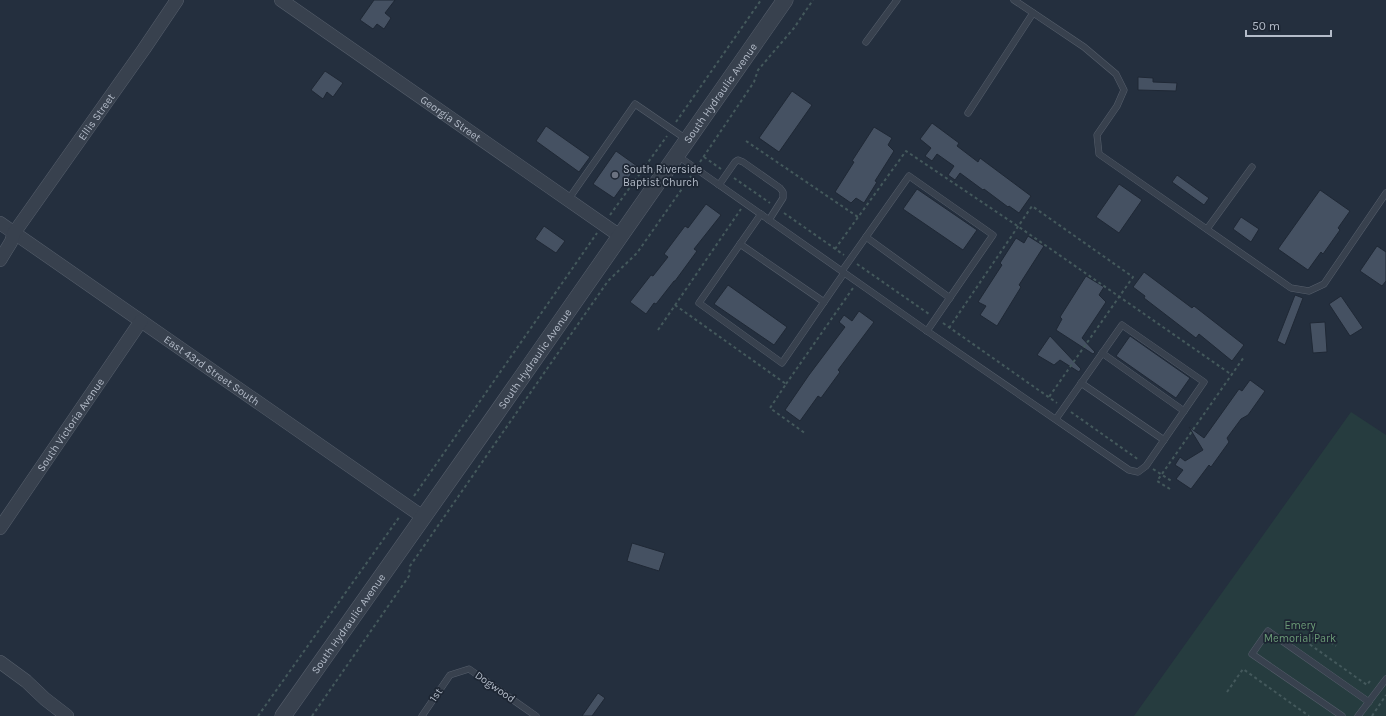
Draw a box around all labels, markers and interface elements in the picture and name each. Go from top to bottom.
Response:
scale bar [1246,12,1331,38]
text: 50 m [1252,19,1280,33]
street label: South Hydraulic Avenue [681,40,760,146]
street label: Ellis Street [75,91,117,143]
street label: Georgia Street [418,93,484,144]
place label: South Riverside Baptist Church [623,163,702,189]
marker: South Riverside Baptist Church [610,170,620,180]
street label: South Hydraulic Avenue [495,306,574,411]
street label: East 43rd Street South [162,332,262,408]
street label: South Victoria Avenue [34,375,107,474]
street label: South Hydraulic Avenue [308,571,388,676]
park label: Emery Memorial Park [1264,619,1336,645]
street label: Dogwood [472,668,518,706]
street label: 1st [427,686,445,704]

